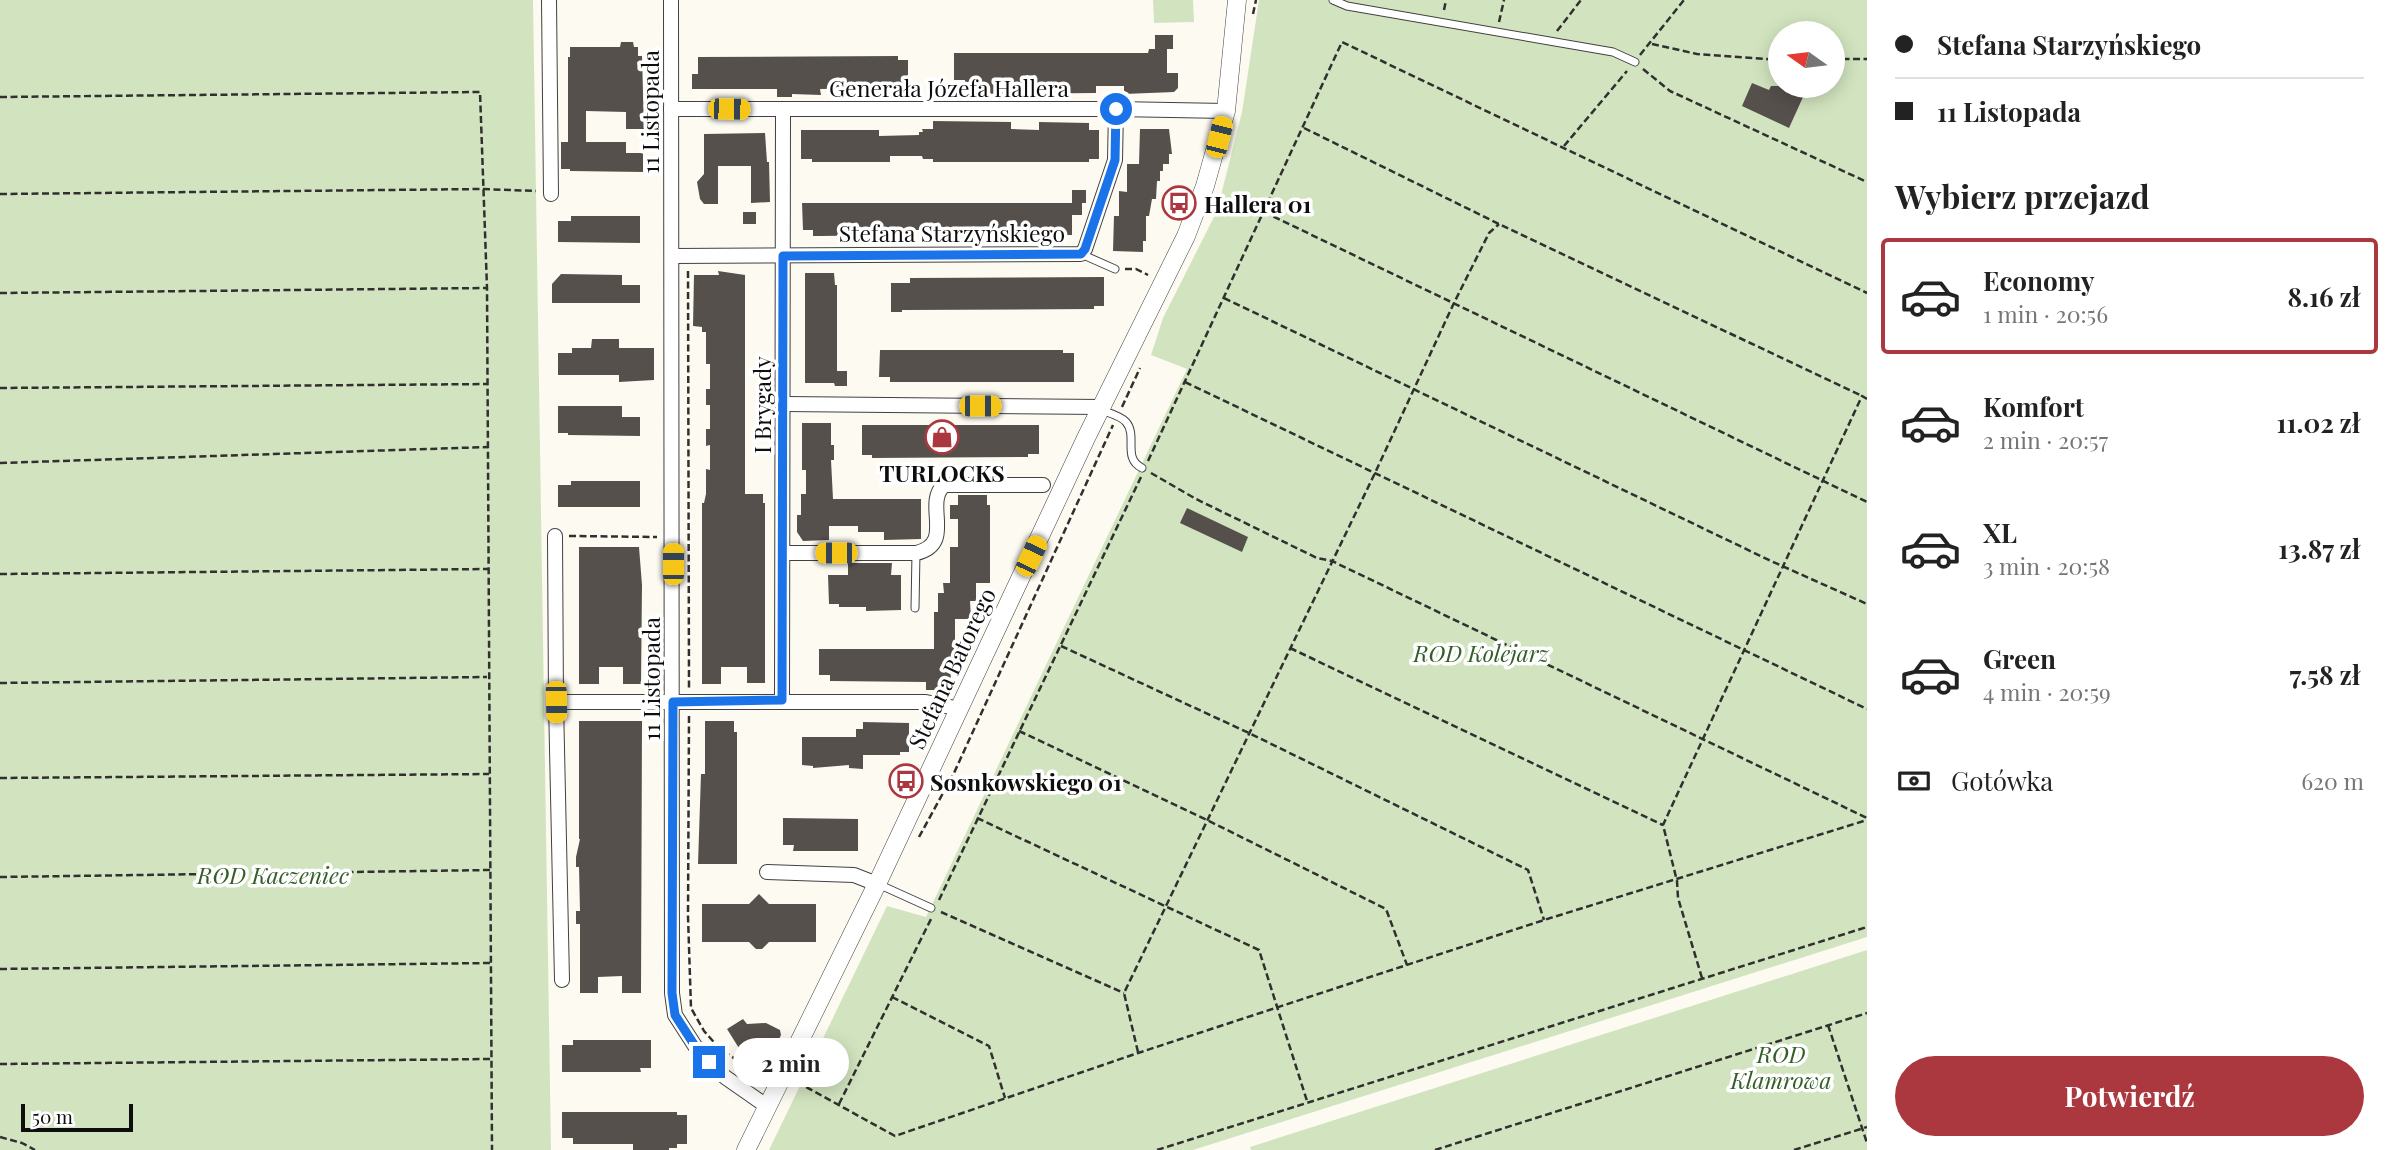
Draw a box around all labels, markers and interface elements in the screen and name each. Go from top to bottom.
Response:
north arrow [1768,21,1844,98]
map controls [1768,21,1845,98]
text: Stefana Starzyńskiego [1937,27,2201,62]
street label: 11 Listopada [634,50,665,174]
street label: Generała Józefa Hallera [829,72,1070,103]
route start [1100,93,1132,125]
text: 11 Listopada [1937,94,2081,129]
car [708,98,751,120]
car [1204,114,1235,160]
text: Wybierz przejazd [1895,174,2150,217]
bus stop icon: Hallera 01 [1160,184,1198,222]
place label: Hallera 01 [1204,188,1312,219]
street label: Stefana Starzyńskiego [839,217,1065,248]
text: Economy [1983,263,2094,298]
icon: car [1899,265,1962,328]
text: 8.16 zł [2287,279,2360,314]
text: 1 min · 20:56 [1983,298,2108,329]
street label: I Brygady [746,356,777,454]
text: Komfort [1983,389,2084,424]
icon: car [1899,391,1962,454]
car [960,396,1002,417]
text: 11.02 zł [2276,405,2360,440]
shop icon: TURLOCKS [923,418,961,456]
text: 2 min · 20:57 [1983,424,2108,455]
place label: TURLOCKS [879,457,1005,488]
text: XL [1983,515,2017,550]
icon: car [1899,517,1962,580]
text: 13.87 zł [2278,531,2360,566]
car [1013,533,1050,579]
car [663,543,684,585]
car [816,543,858,564]
text: 3 min · 20:58 [1983,550,2110,581]
street label: Stefana Batorego [900,582,1002,754]
street label: 11 Listopada [635,617,666,741]
park label: ROD Kolejarz [1412,637,1549,668]
text: Green [1983,641,2056,676]
icon: car [1899,643,1962,706]
text: 7.58 zł [2289,657,2360,692]
text: 4 min · 20:59 [1983,676,2111,707]
car [546,681,567,723]
bus stop icon: Sosnkowskiego 01 [887,762,925,800]
icon: cash [1895,762,1933,800]
text: Gotówka [1951,763,2053,798]
text: 620 m [2301,765,2364,796]
place label: Sosnkowskiego 01 [930,766,1122,797]
park label: ROD Kaczeniec [196,859,349,890]
callout: 2 min [734,1038,849,1086]
park label: ROD Klamrowa [1730,1038,1831,1095]
route end [693,1046,725,1078]
text: 2 min [761,1047,821,1078]
button: Potwierdź [1895,1056,2364,1136]
scale bar [21,1101,133,1133]
text: 50 m [32,1103,73,1129]

